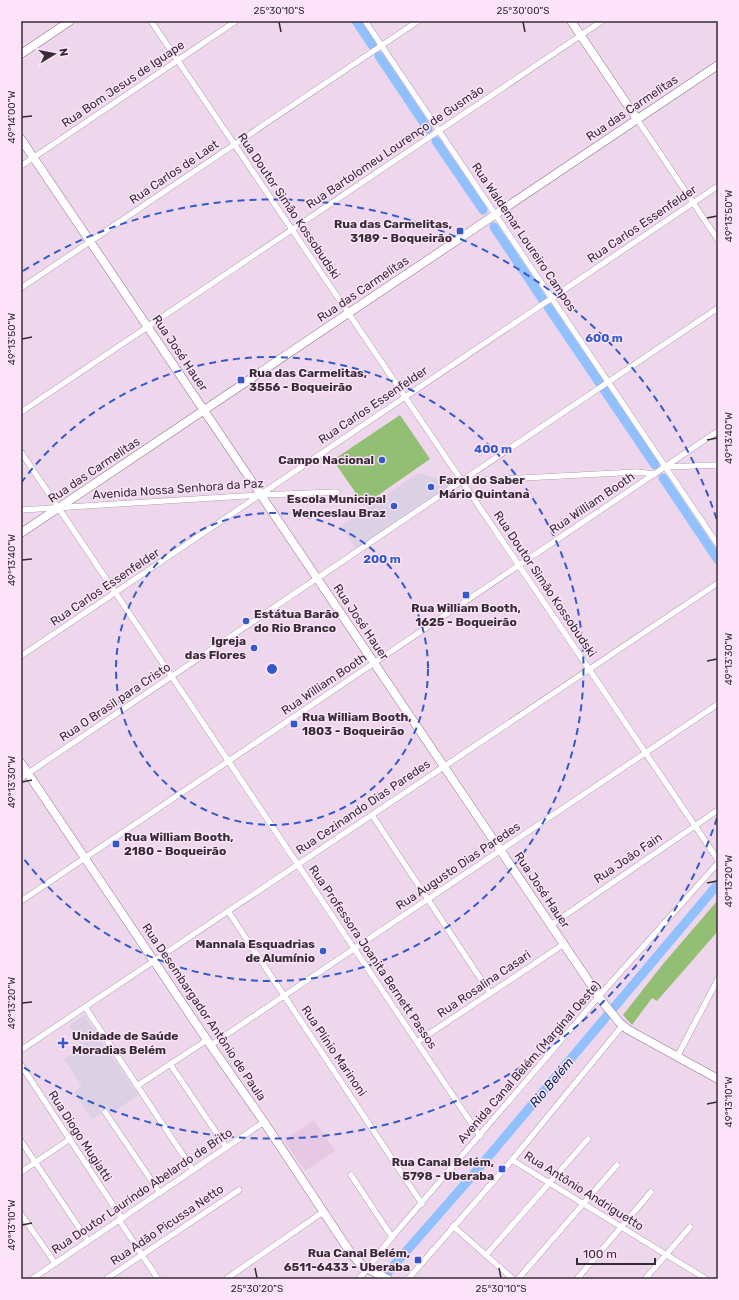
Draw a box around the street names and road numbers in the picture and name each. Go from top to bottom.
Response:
street label: Rua Bom Jesus de Iguape [59,38,187,130]
street label: Rua das Carmelitas [584,72,680,144]
street label: Rua Bartolomeu Lourenço de Gusmão [304,82,486,212]
street label: Rua Doutor Simão Kossobudski [235,130,343,282]
street label: Rua Carlos de Laet [127,137,221,207]
street label: Rua Waldemar Loureiro Campos [469,160,579,314]
street label: Rua Carlos Essenfelder [585,182,700,266]
street label: Rua das Carmelitas [315,253,411,325]
street label: Rua José Hauer [149,312,211,394]
street label: Rua Carlos Essenfelder [316,363,431,447]
street label: Rua das Carmelitas [46,434,142,506]
street label: Rua William Booth [547,469,637,537]
street label: Avenida Nossa Senhora da Paz [92,476,264,502]
street label: Rua Doutor Simão Kossobudski [491,508,599,660]
street label: Rua Carlos Essenfelder [48,545,163,629]
street label: Rua José Hauer [330,581,392,663]
street label: Rua William Booth [279,650,369,718]
street label: Rua O Brasil para Cristo [57,660,173,744]
street label: Rua Cezinando Dias Paredes [293,757,433,857]
street label: Rua Augusto Dias Paredes [393,819,523,913]
street label: Rua João Fain [591,830,665,886]
street label: Rua José Hauer [511,849,573,931]
street label: Rua Professora Joanita Bernett Passos [306,862,440,1052]
street label: Rua Desembargador Antônio de Paula [139,921,269,1103]
street label: Rua Rosalina Casari [435,948,533,1020]
street label: Avenida Canal Belém (Marginal Oeste) [455,978,603,1146]
street label: Rua Plínio Marinoni [299,1003,370,1099]
street label: Rua Diogo Mugiatti [45,1088,115,1184]
street label: Rua Doutor Laurindo Abelardo de Brito [49,1125,235,1257]
street label: Rua Antônio Andriguetto [522,1148,646,1234]
street label: Rua Adão Picussa Netto [108,1182,226,1268]

